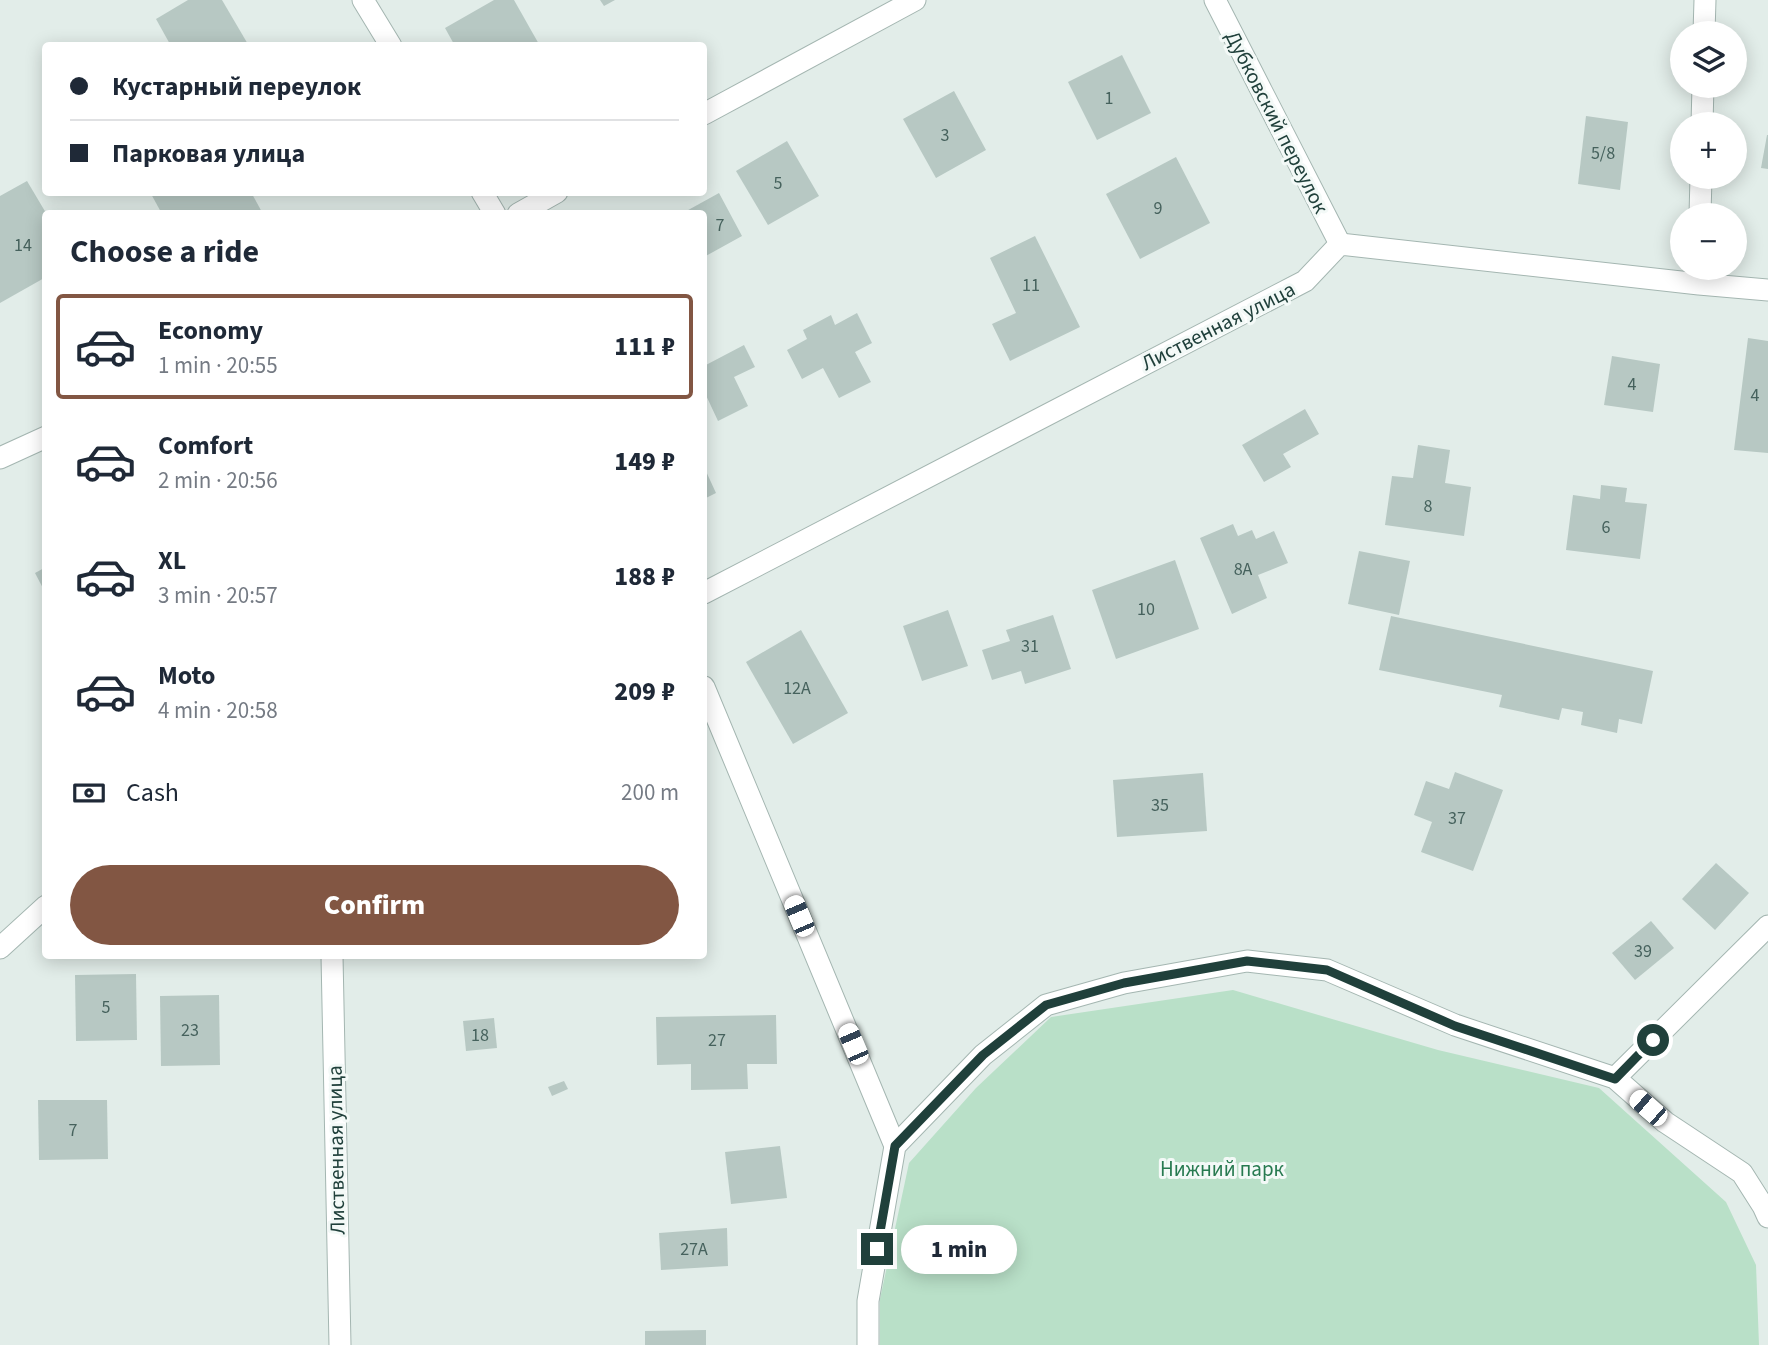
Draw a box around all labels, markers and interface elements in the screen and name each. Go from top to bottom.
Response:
map controls [1670,21,1747,280]
button: layers [1670,21,1747,98]
street label: Дубковский переулок [1218,25,1336,219]
text: Кустарный переулок [112,68,361,105]
house number: 1 [1105,86,1113,111]
button: + [1670,112,1747,189]
house number: 3 [941,123,950,148]
text: Парковая улица [112,135,305,172]
house number: 5/8 [1591,141,1615,166]
house number: 5 [774,171,783,196]
house number: 9 [1154,196,1163,221]
button: − [1670,203,1747,280]
house number: 7 [716,213,725,238]
text: Choose a ride [70,229,259,275]
house number: 14 [14,233,32,258]
house number: 11 [1022,273,1040,298]
street label: Лиственная улица [1136,274,1300,378]
text: Economy [158,312,263,349]
icon: car [74,315,137,378]
text: 111 ₽ [614,328,675,365]
text: 1 min · 20:55 [158,349,278,382]
house number: 4 [1628,372,1637,397]
house number: 4 [1751,383,1760,408]
text: Comfort [158,427,253,464]
icon: car [74,430,137,493]
text: 149 ₽ [614,443,675,480]
text: 2 min · 20:56 [158,464,278,497]
house number: 8 [1424,494,1433,519]
house number: 6 [1602,515,1611,540]
text: XL [158,542,186,579]
icon: car [74,545,137,608]
house number: 8А [1234,557,1253,582]
text: 188 ₽ [614,558,675,595]
text: 3 min · 20:57 [158,579,278,612]
house number: 10 [1137,597,1155,622]
house number: 31 [1021,634,1039,659]
text: Moto [158,657,215,694]
icon: car [74,660,137,723]
text: 209 ₽ [614,673,675,710]
house number: 12А [783,676,811,701]
text: 4 min · 20:58 [158,694,278,727]
icon: cash [70,774,108,812]
text: Cash [126,774,179,811]
text: 200 m [621,776,679,809]
house number: 35 [1151,793,1169,818]
house number: 37 [1448,806,1466,831]
button: Confirm [70,865,679,945]
car [782,893,817,939]
house number: 39 [1634,939,1652,964]
house number: 5 [102,995,111,1020]
house number: 23 [181,1018,199,1043]
car [836,1021,871,1067]
house number: 18 [471,1023,489,1048]
route start [1637,1024,1669,1056]
house number: 27 [708,1028,726,1053]
street label: Лиственная улица [320,1065,352,1235]
car [1626,1086,1671,1130]
house number: 7 [69,1118,78,1143]
park label: Нижний парк [1160,1154,1285,1184]
callout: 1 min [902,1224,1017,1274]
route end [861,1233,893,1265]
text: 1 min [931,1233,987,1266]
house number: 27А [680,1237,708,1262]

